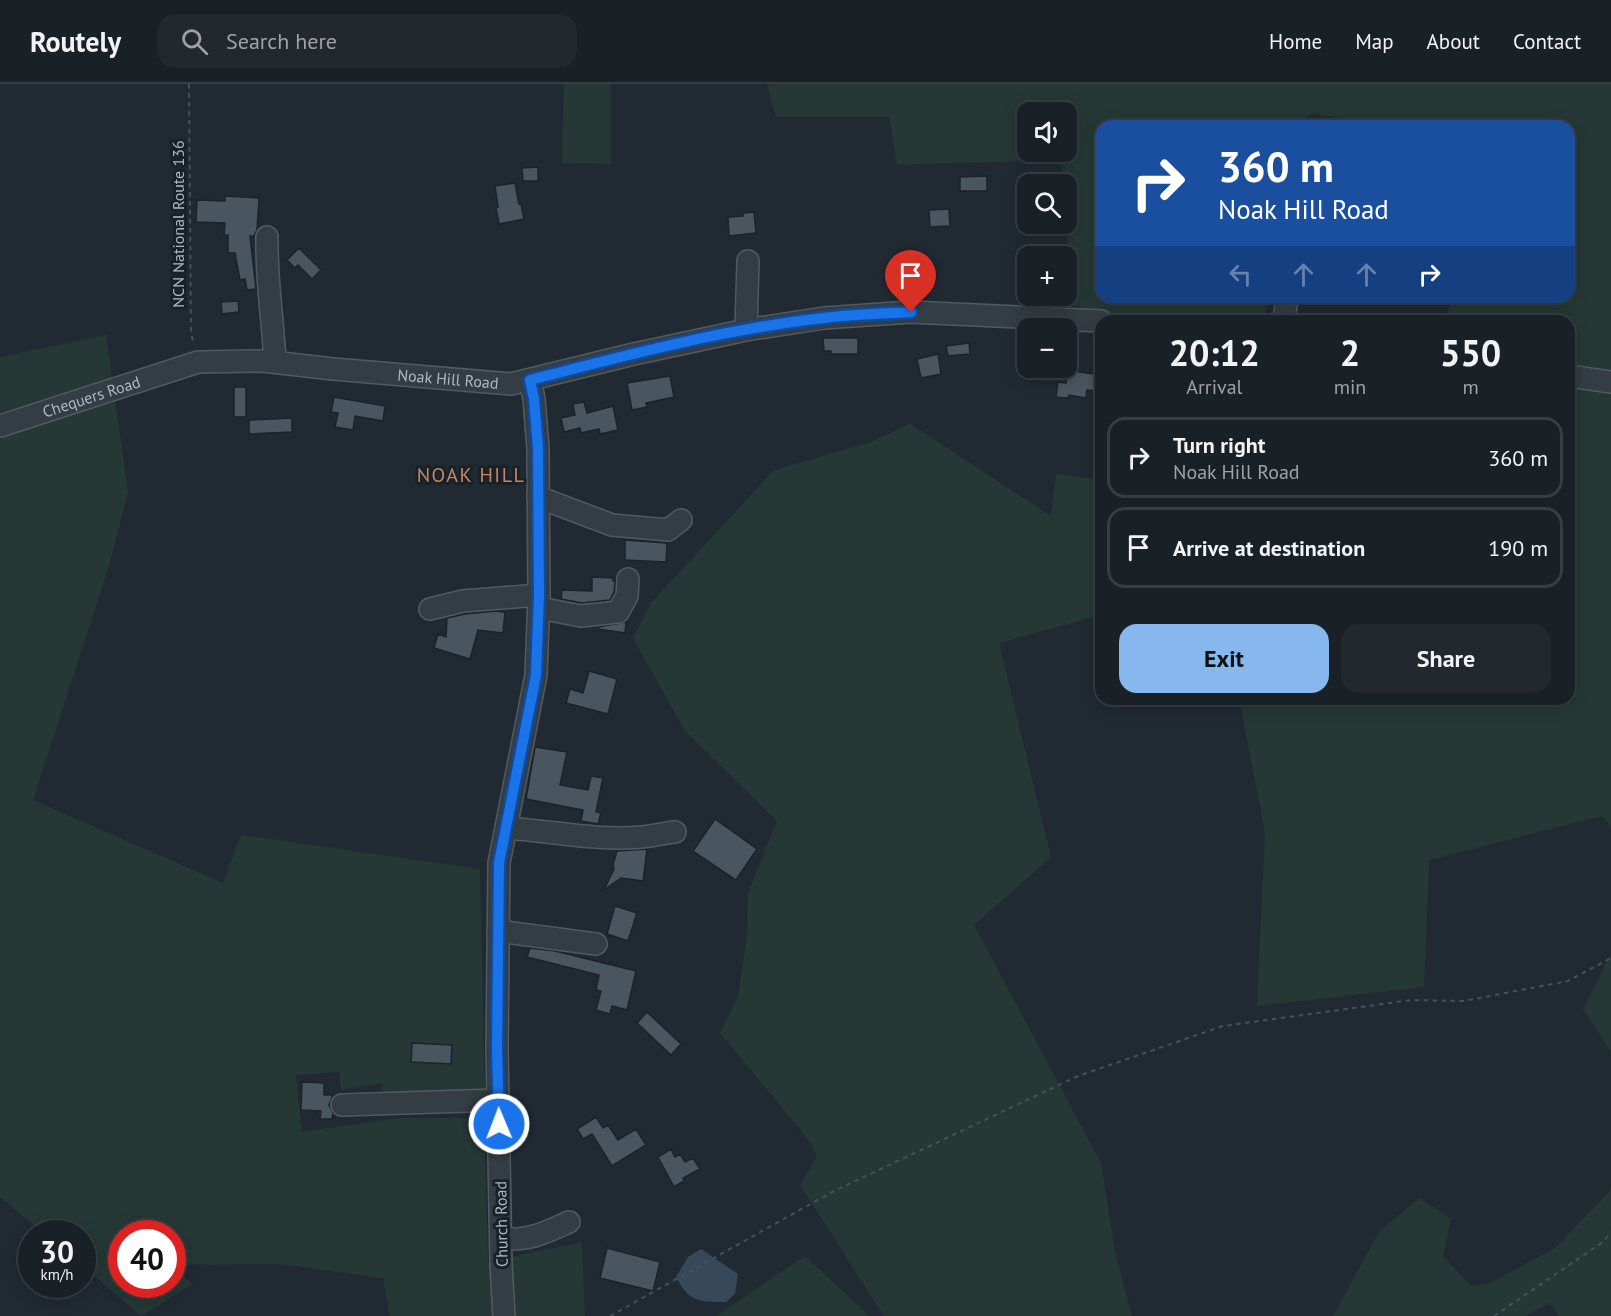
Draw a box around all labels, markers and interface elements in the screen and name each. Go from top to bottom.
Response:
search box [157,14,577,68]
text: Routely [30,23,121,60]
icon: search [178,25,211,58]
text: Search here [226,27,337,55]
text: Home [1269,28,1322,55]
text: Map [1355,28,1394,55]
text: About [1427,28,1480,55]
text: Contact [1513,28,1581,55]
map controls [1017,102,1077,378]
button: sound [1017,102,1077,162]
text: 360 m [1218,139,1334,194]
street label: NCN National Route 136 [168,140,188,308]
icon: right [1119,144,1197,222]
button: search [1017,174,1077,234]
text: Noak Hill Road [1218,192,1389,226]
button: + [1017,246,1077,306]
pin [885,250,936,312]
icon: left [1224,258,1257,291]
icon: ahead [1287,258,1320,291]
icon: ahead [1350,258,1383,291]
icon: right [1413,258,1446,291]
icon: arrive [894,259,927,292]
button: − [1017,318,1077,378]
text: 20:12 [1169,329,1260,376]
text: 2 [1340,329,1360,376]
text: 550 [1440,329,1501,376]
street label: Noak Hill Road [397,364,499,393]
street label: Chequers Road [40,371,143,422]
text: Arrival [1186,374,1242,400]
text: min [1334,374,1366,400]
text: m [1463,374,1479,400]
text: Turn right [1173,431,1265,459]
icon: right [1122,441,1155,474]
text: 360 m [1488,444,1548,472]
text: Noak Hill Road [1173,459,1300,485]
district label: NOAK HILL [417,462,525,488]
icon: arrive [1122,531,1155,564]
text: Arrive at destination [1173,534,1365,562]
text: 190 m [1488,534,1548,562]
button: Exit [1119,624,1329,693]
button: Share [1341,624,1551,693]
position arrow [467,1092,531,1156]
street label: Church Road [490,1181,512,1267]
speed limit sign: 40 [108,1220,186,1298]
text: 30 [40,1232,74,1271]
text: km/h [41,1265,73,1284]

